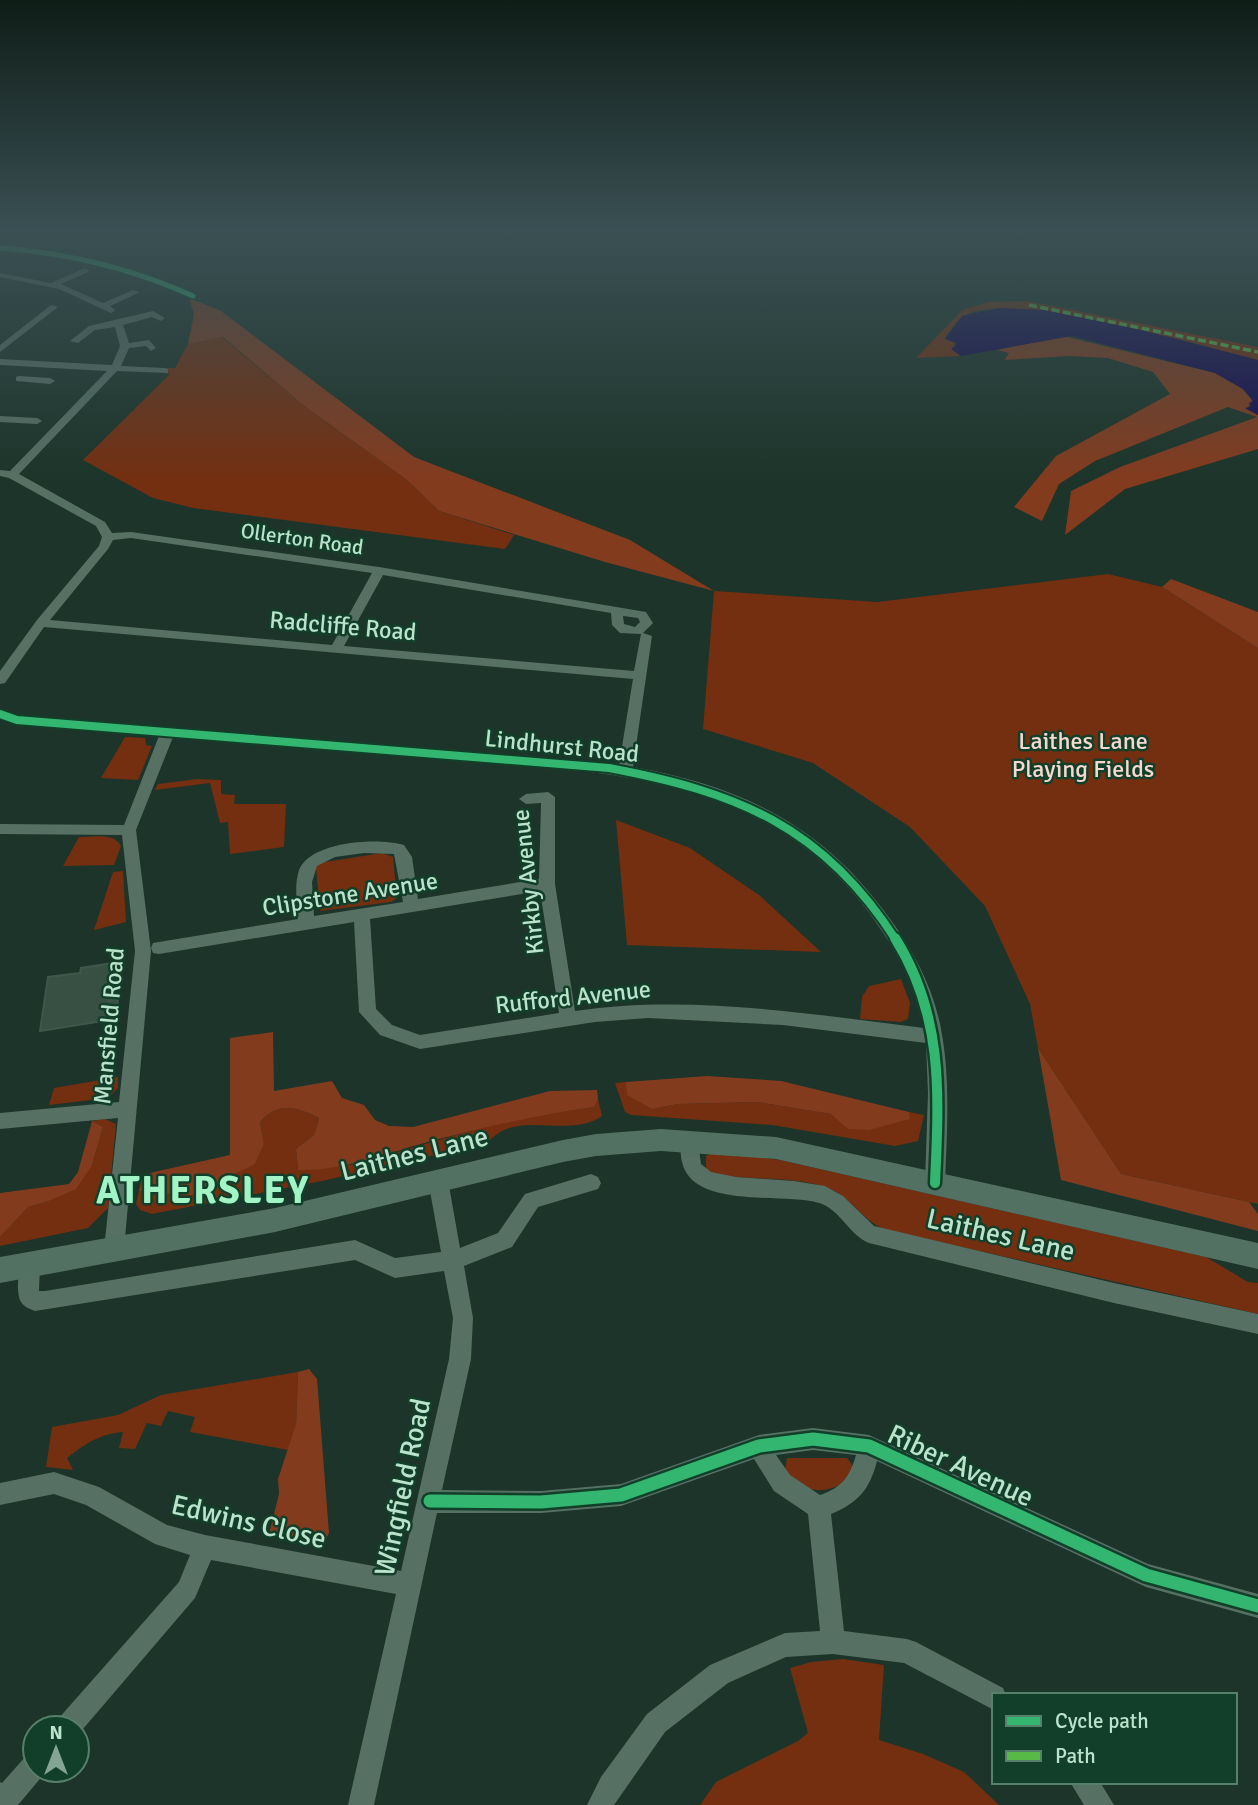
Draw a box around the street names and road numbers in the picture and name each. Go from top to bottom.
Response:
street label: Ollerton Road [239,518,365,560]
street label: Radcliffe Road [268,605,418,647]
street label: Lindhurst Road [483,723,641,769]
street label: Kirkby Avenue [505,808,551,956]
street label: Clipstone Avenue [260,865,440,923]
street label: Mansfield Road [87,946,131,1106]
street label: Rufford Avenue [494,974,652,1020]
street label: Laithes Lane [337,1119,492,1189]
street label: Laithes Lane [923,1201,1078,1269]
street label: Wingfield Road [368,1395,438,1579]
street label: Riber Avenue [882,1417,1039,1515]
street label: Edwins Close [168,1488,330,1556]

